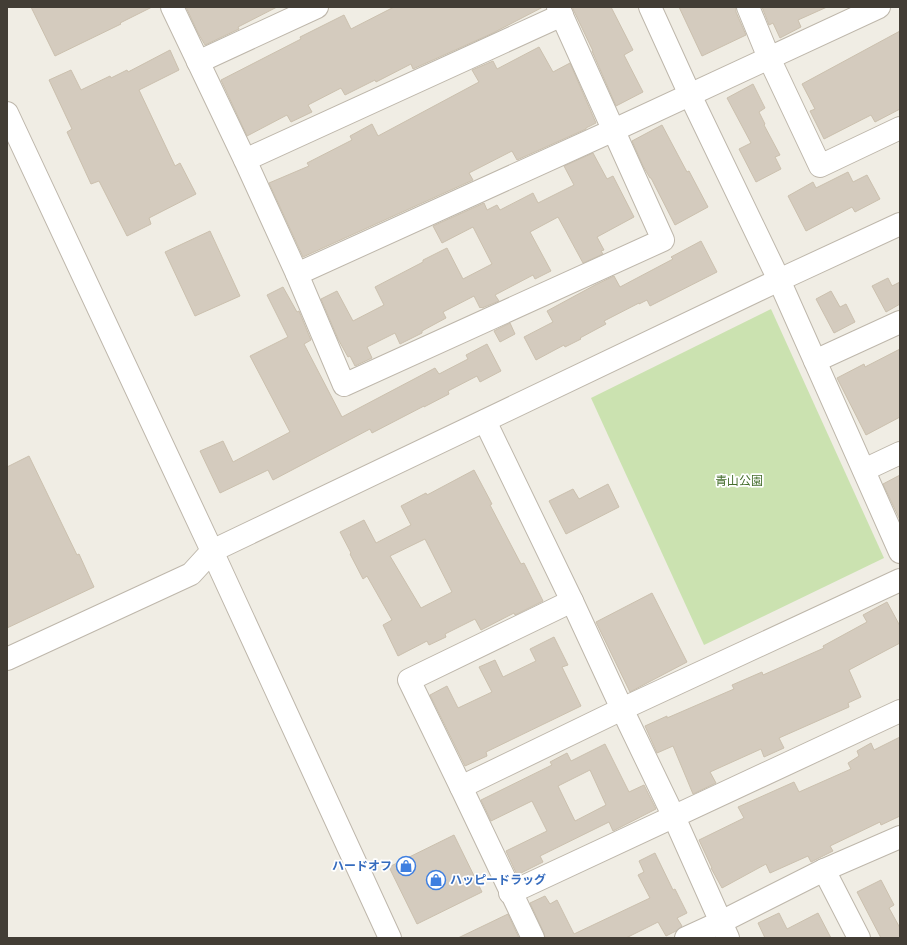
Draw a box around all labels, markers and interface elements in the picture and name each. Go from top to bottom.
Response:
park label: 青山公園 [715,472,763,490]
shop icon: ハードオフ [395,855,417,877]
place label: ハードオフ [332,857,392,875]
shop icon: ハッピードラッグ [425,869,447,891]
place label: ハッピードラッグ [450,871,546,889]

